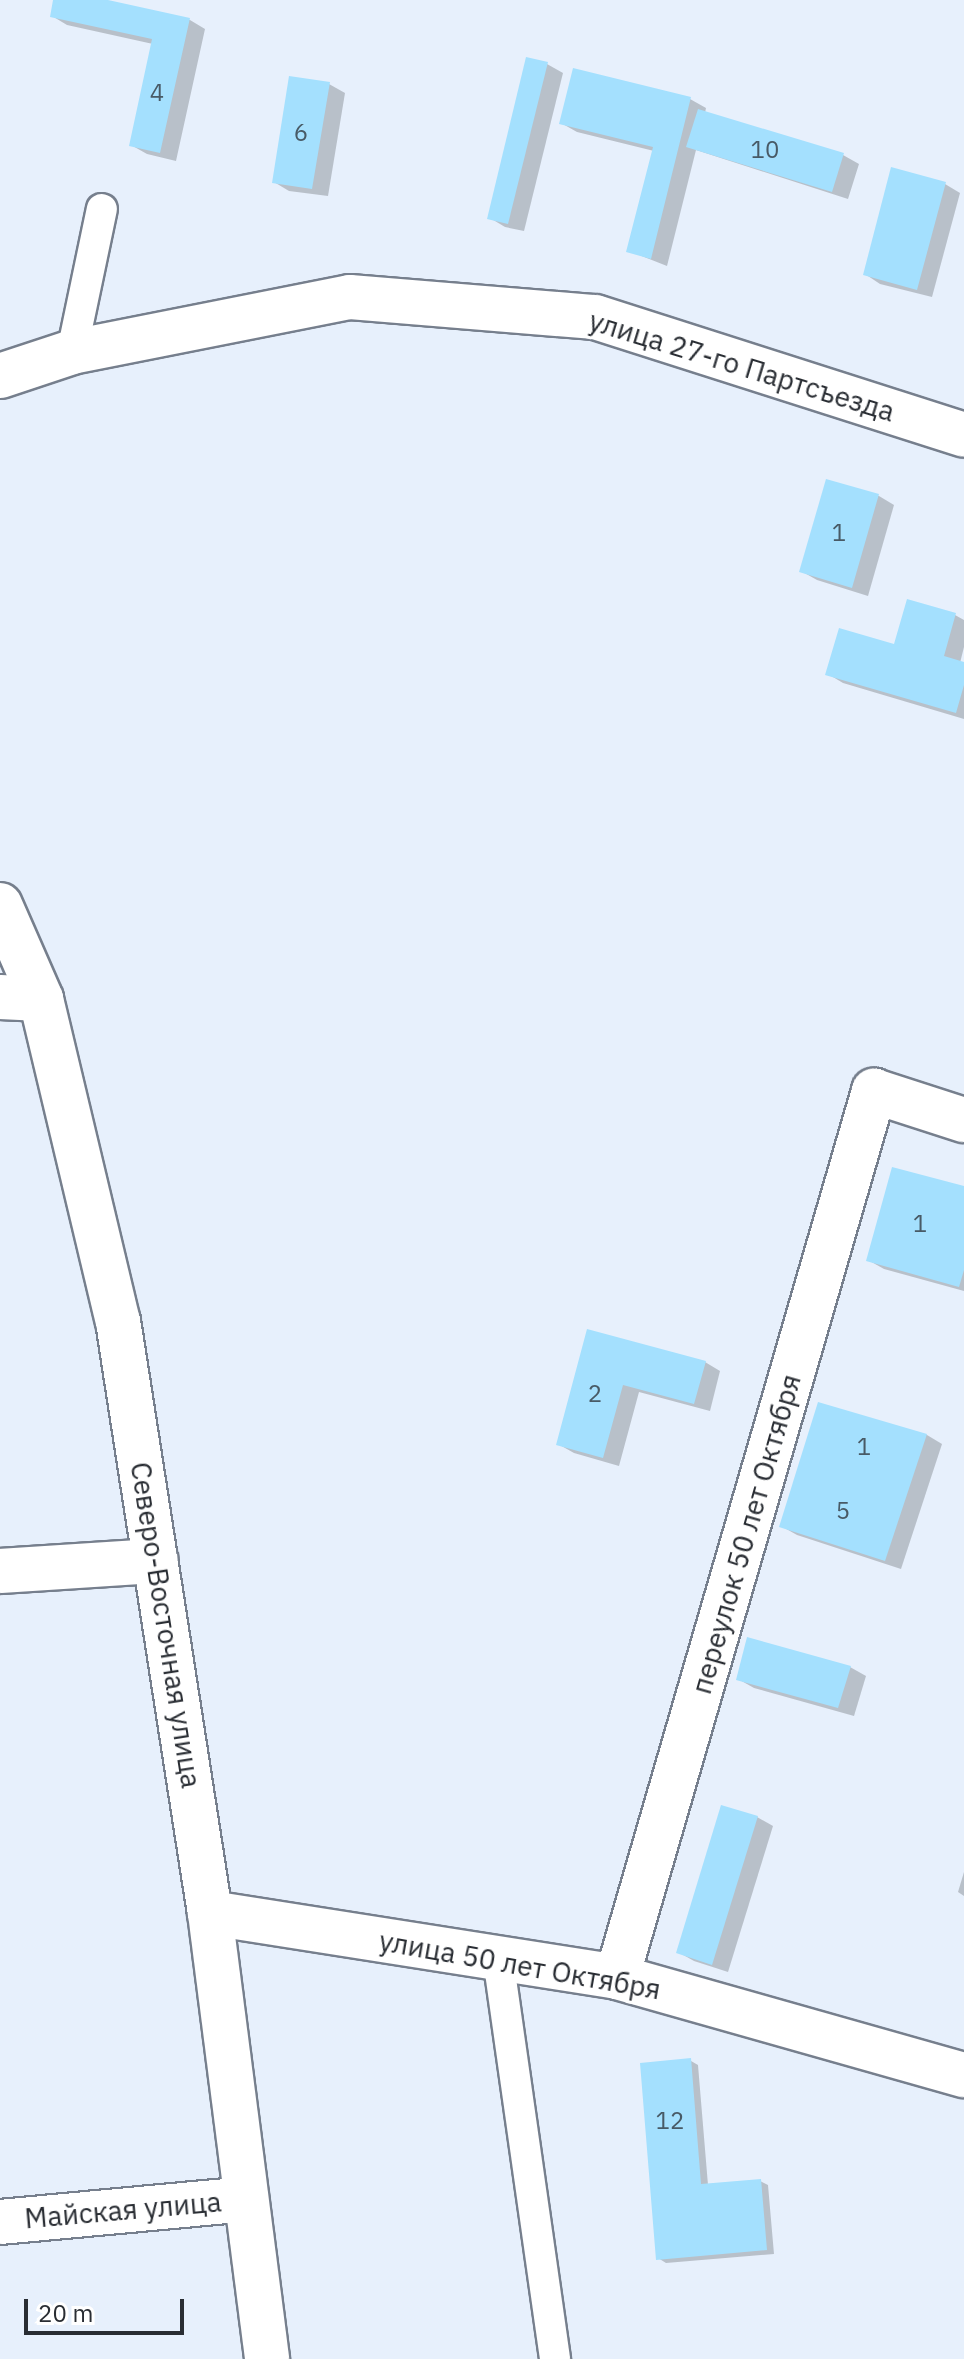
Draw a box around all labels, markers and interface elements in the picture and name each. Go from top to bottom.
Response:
house number: 4 [150,79,164,107]
house number: 6 [294,119,308,147]
house number: 10 [751,136,779,164]
street label: улица 27-го Партсъезда [585,303,899,429]
house number: 1 [832,519,846,547]
house number: 1 [913,1210,927,1238]
street label: переулок 50 лет Октября [684,1370,808,1698]
house number: 2 [588,1380,602,1408]
house number: 1 [857,1433,871,1461]
street label: Северо-Восточная улица [124,1460,208,1790]
house number: 5 [836,1497,850,1525]
street label: улица 50 лет Октября [377,1924,663,2006]
house number: 12 [656,2107,684,2135]
street label: Майская улица [23,2185,223,2235]
scale bar [28,2283,188,2333]
text: 20 m [38,2297,93,2329]

